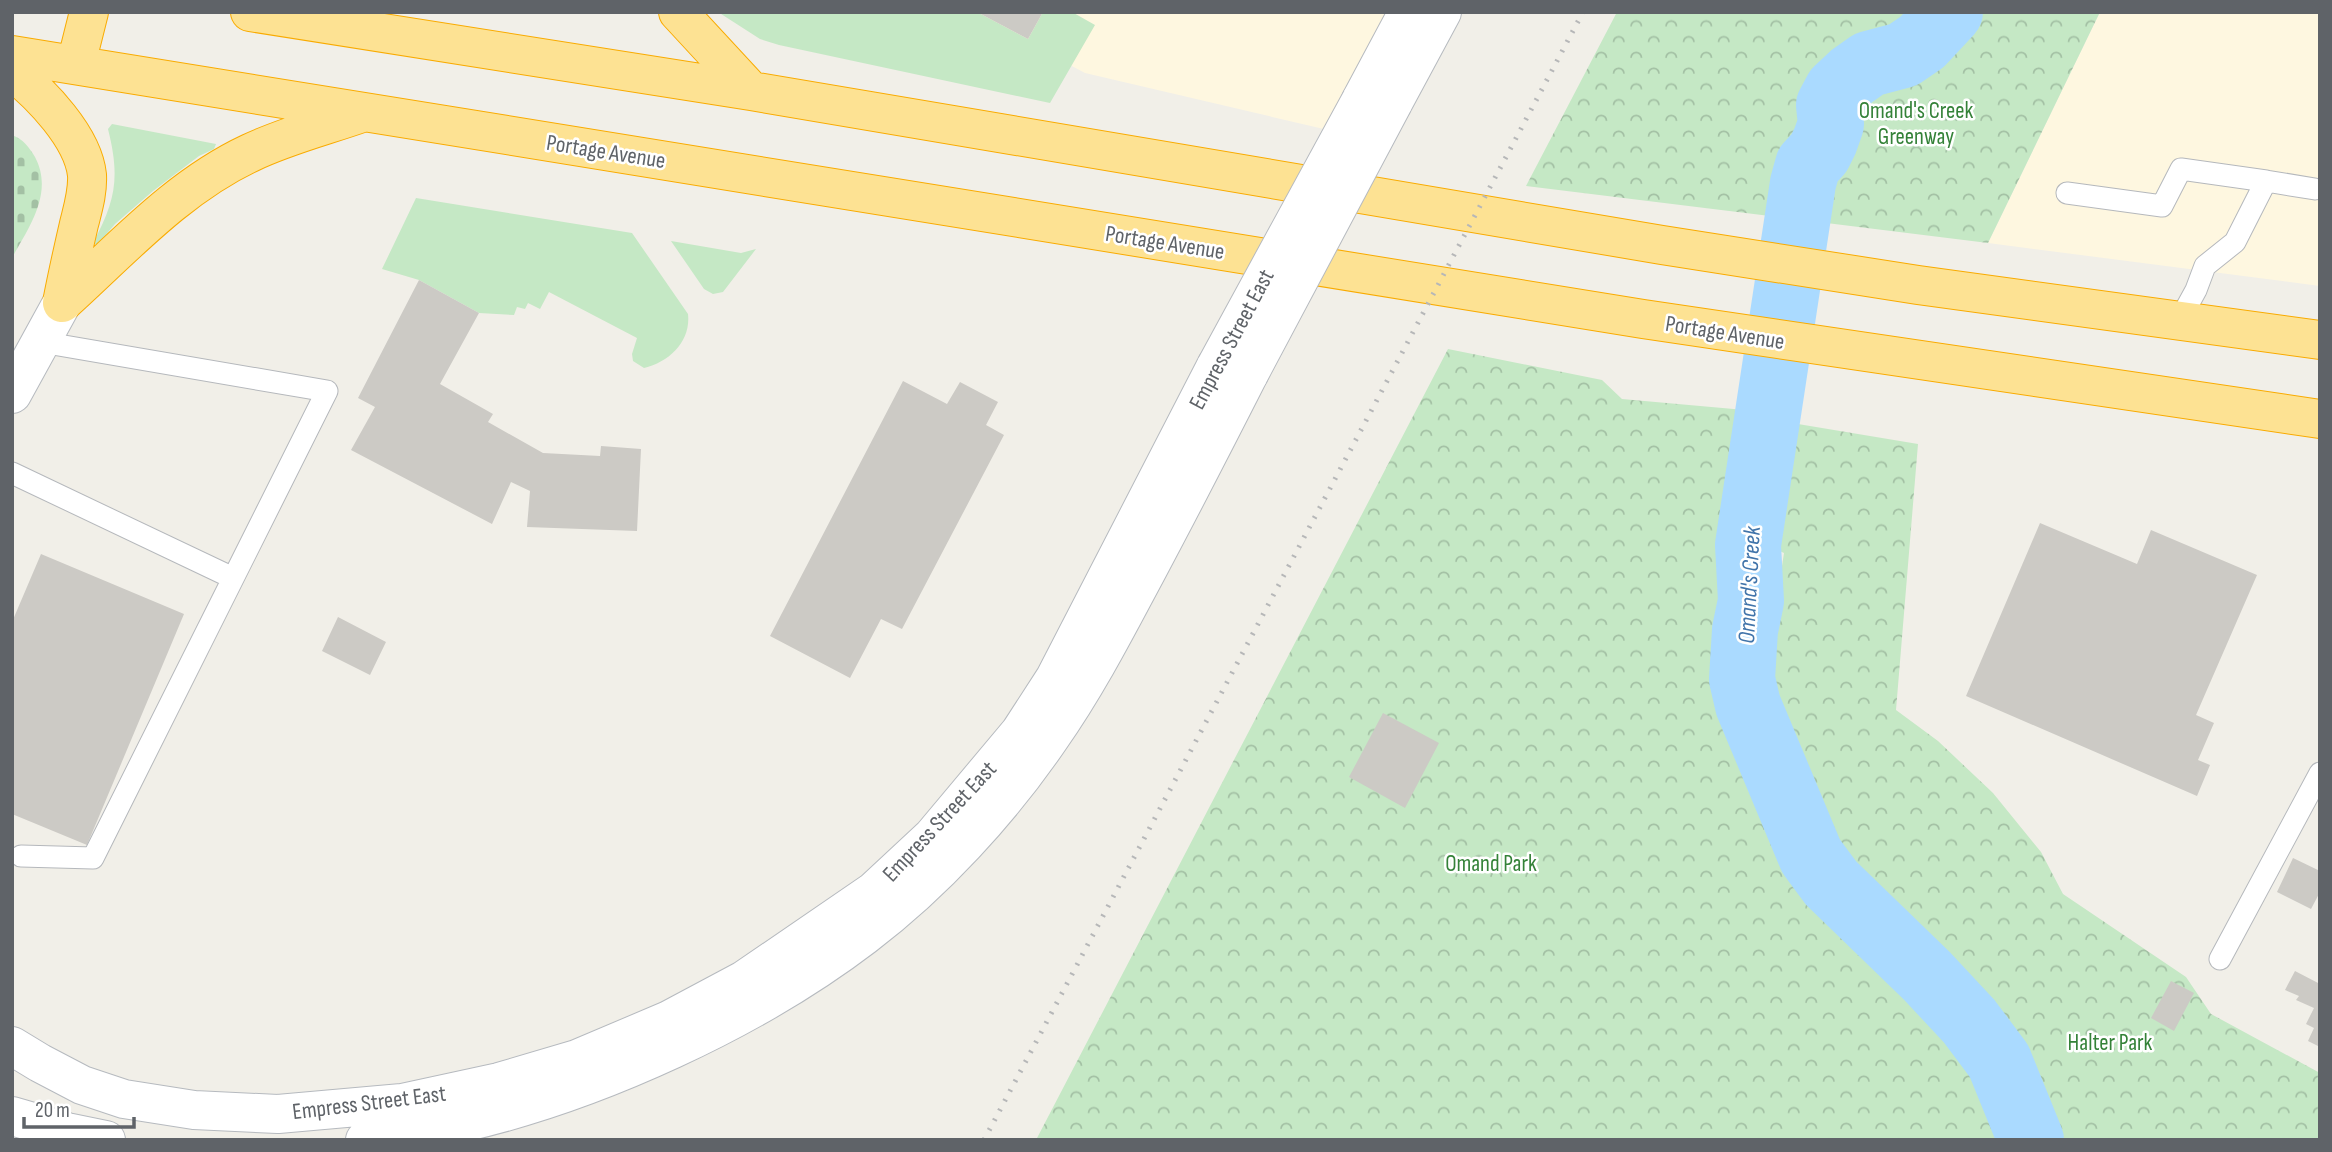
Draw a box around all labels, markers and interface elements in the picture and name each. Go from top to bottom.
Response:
park label: Omand's Creek Greenway [1859,97,1973,151]
street label: Portage Avenue [544,129,667,175]
street label: Portage Avenue [1103,220,1226,266]
street label: Empress Street East [1183,265,1281,414]
street label: Portage Avenue [1663,310,1786,356]
water label: Omand's Creek [1732,525,1767,644]
street label: Empress Street East [877,756,1003,888]
park label: Omand Park [1445,850,1537,878]
park label: Halter Park [2068,1029,2153,1057]
street label: Empress Street East [291,1080,448,1126]
scale bar [24,1086,135,1130]
text: 20 m [35,1098,70,1123]

